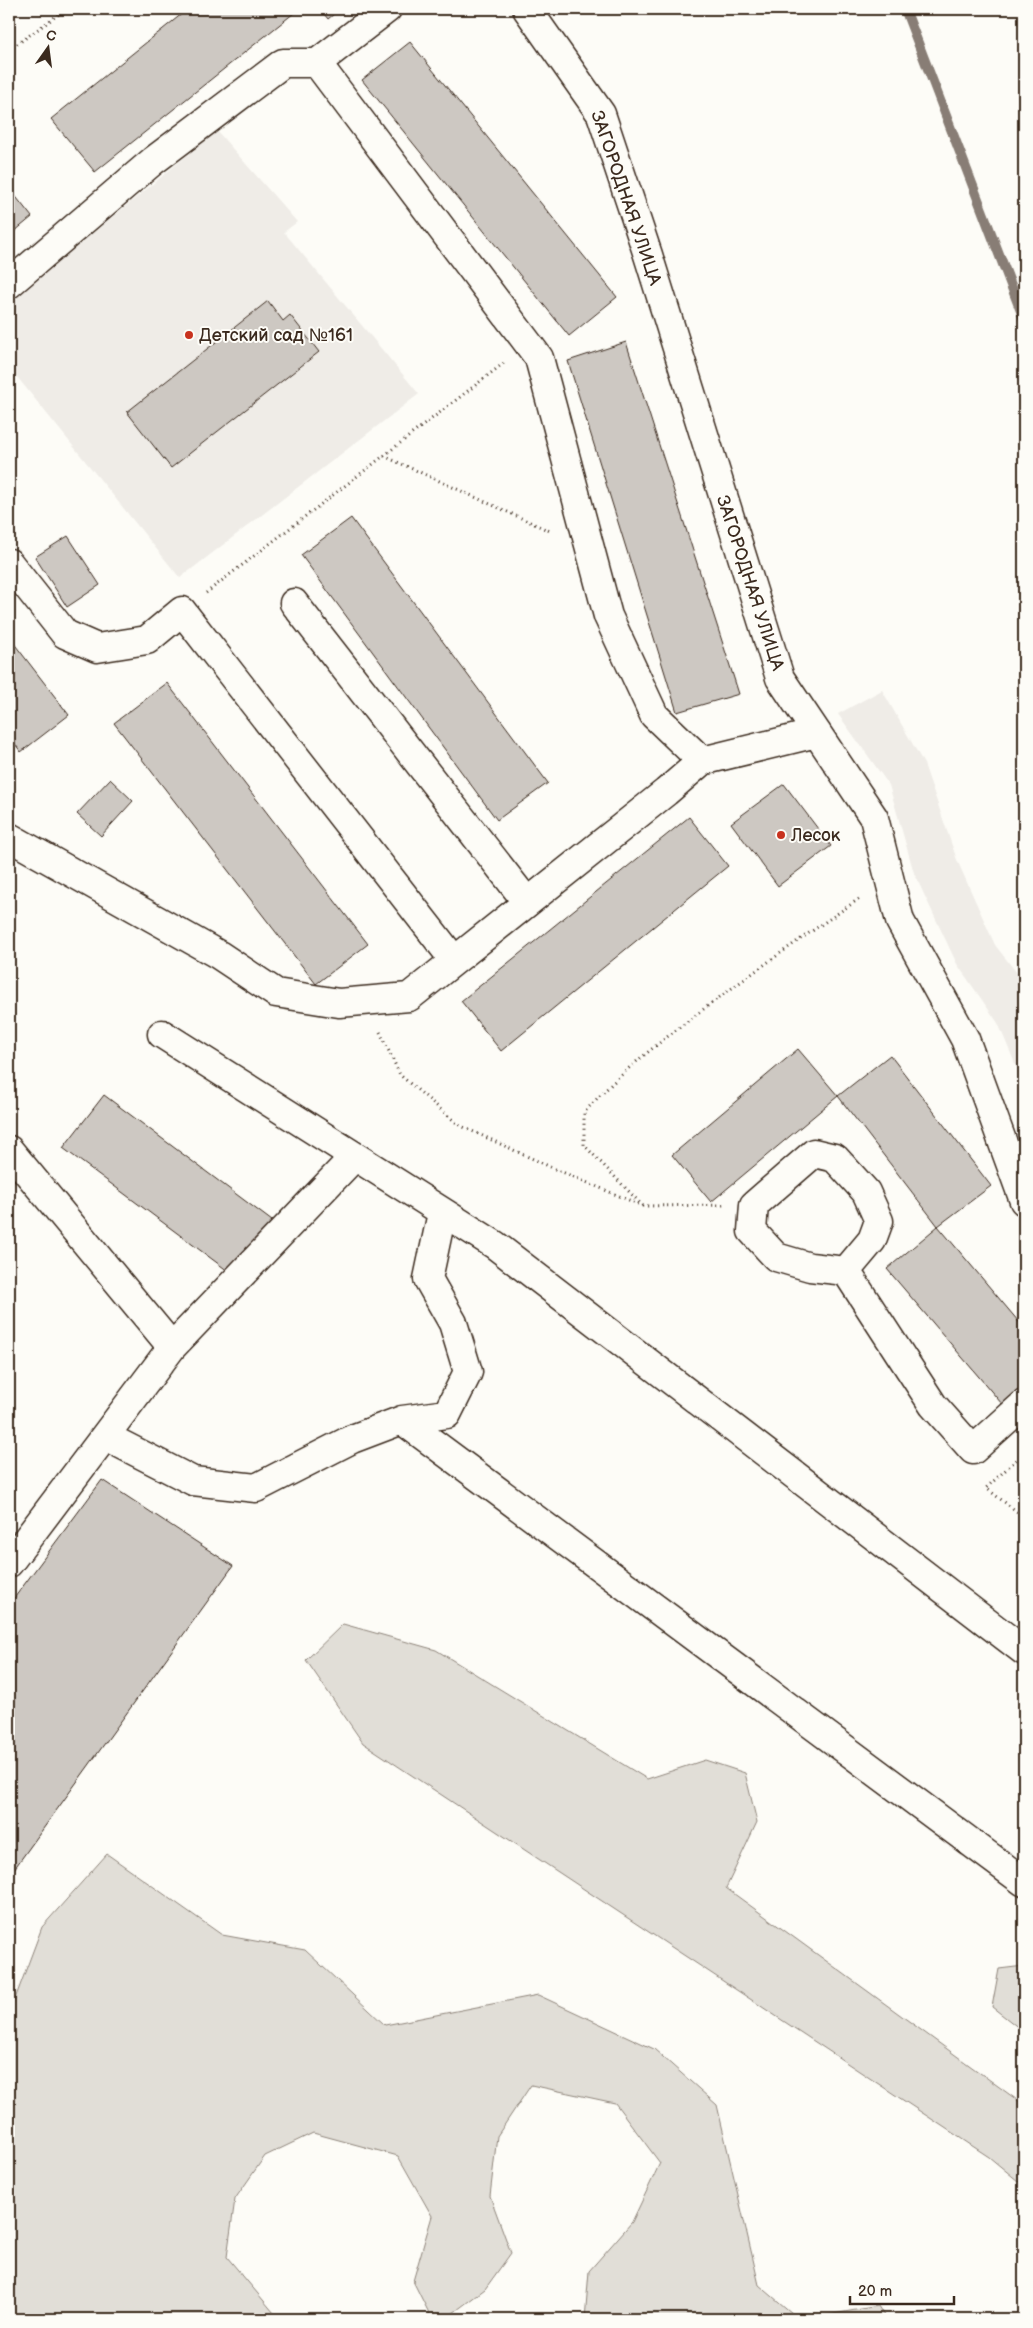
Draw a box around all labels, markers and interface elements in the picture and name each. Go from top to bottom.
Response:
north arrow [22,22,72,72]
text: С [44,26,58,45]
street label: ЗАГОРОДНАЯ УЛИЦА [586,108,666,288]
place label: Детский сад №161 [199,325,353,346]
marker: Детский сад №161 [183,329,195,341]
street label: ЗАГОРОДНАЯ УЛИЦА [712,493,788,673]
place label: Лесок [790,825,841,846]
marker: Лесок [775,829,787,841]
scale bar [850,2273,954,2305]
text: 20 m [858,2282,892,2301]

